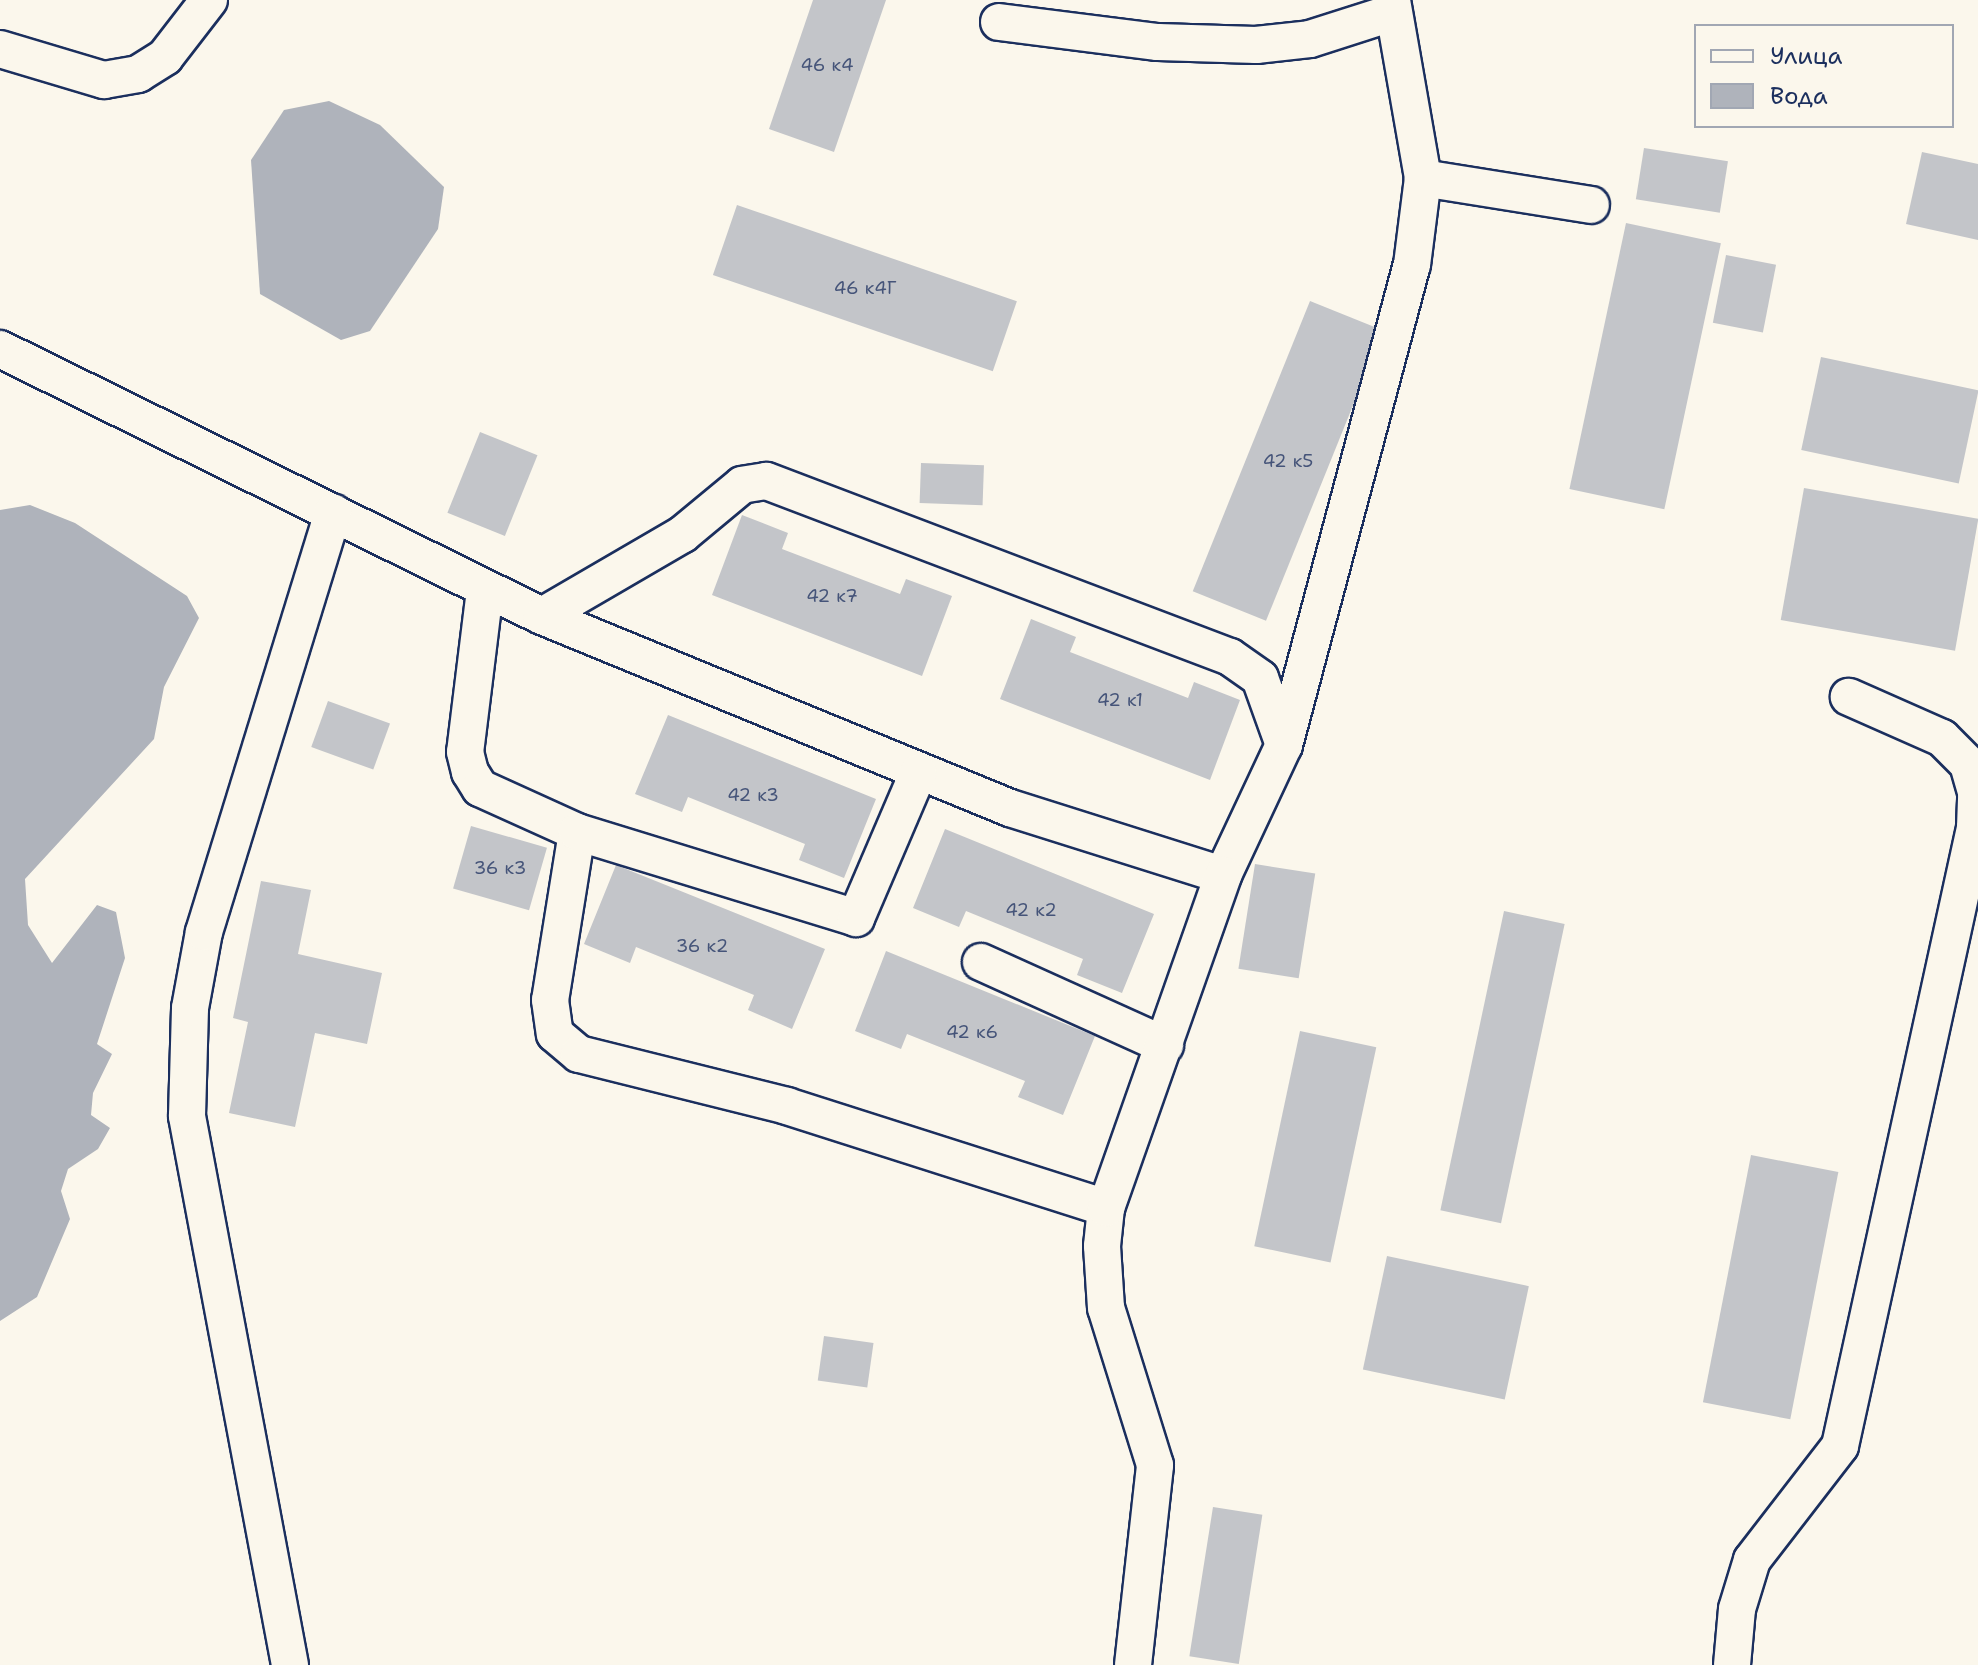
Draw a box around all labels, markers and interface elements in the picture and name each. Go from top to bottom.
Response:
legend [1694,24,1954,128]
text: Улица [1770,40,1843,72]
house number: 46 к4 [800,54,854,76]
text: Вода [1770,80,1828,112]
house number: 46 к4Г [834,277,896,299]
house number: 42 к5 [1263,450,1313,472]
house number: 42 к7 [806,585,858,607]
house number: 42 к1 [1097,689,1143,711]
house number: 42 к3 [727,784,779,806]
house number: 36 к3 [474,857,526,879]
house number: 42 к2 [1005,899,1057,921]
house number: 36 к2 [676,935,728,957]
house number: 42 к6 [946,1021,998,1043]

